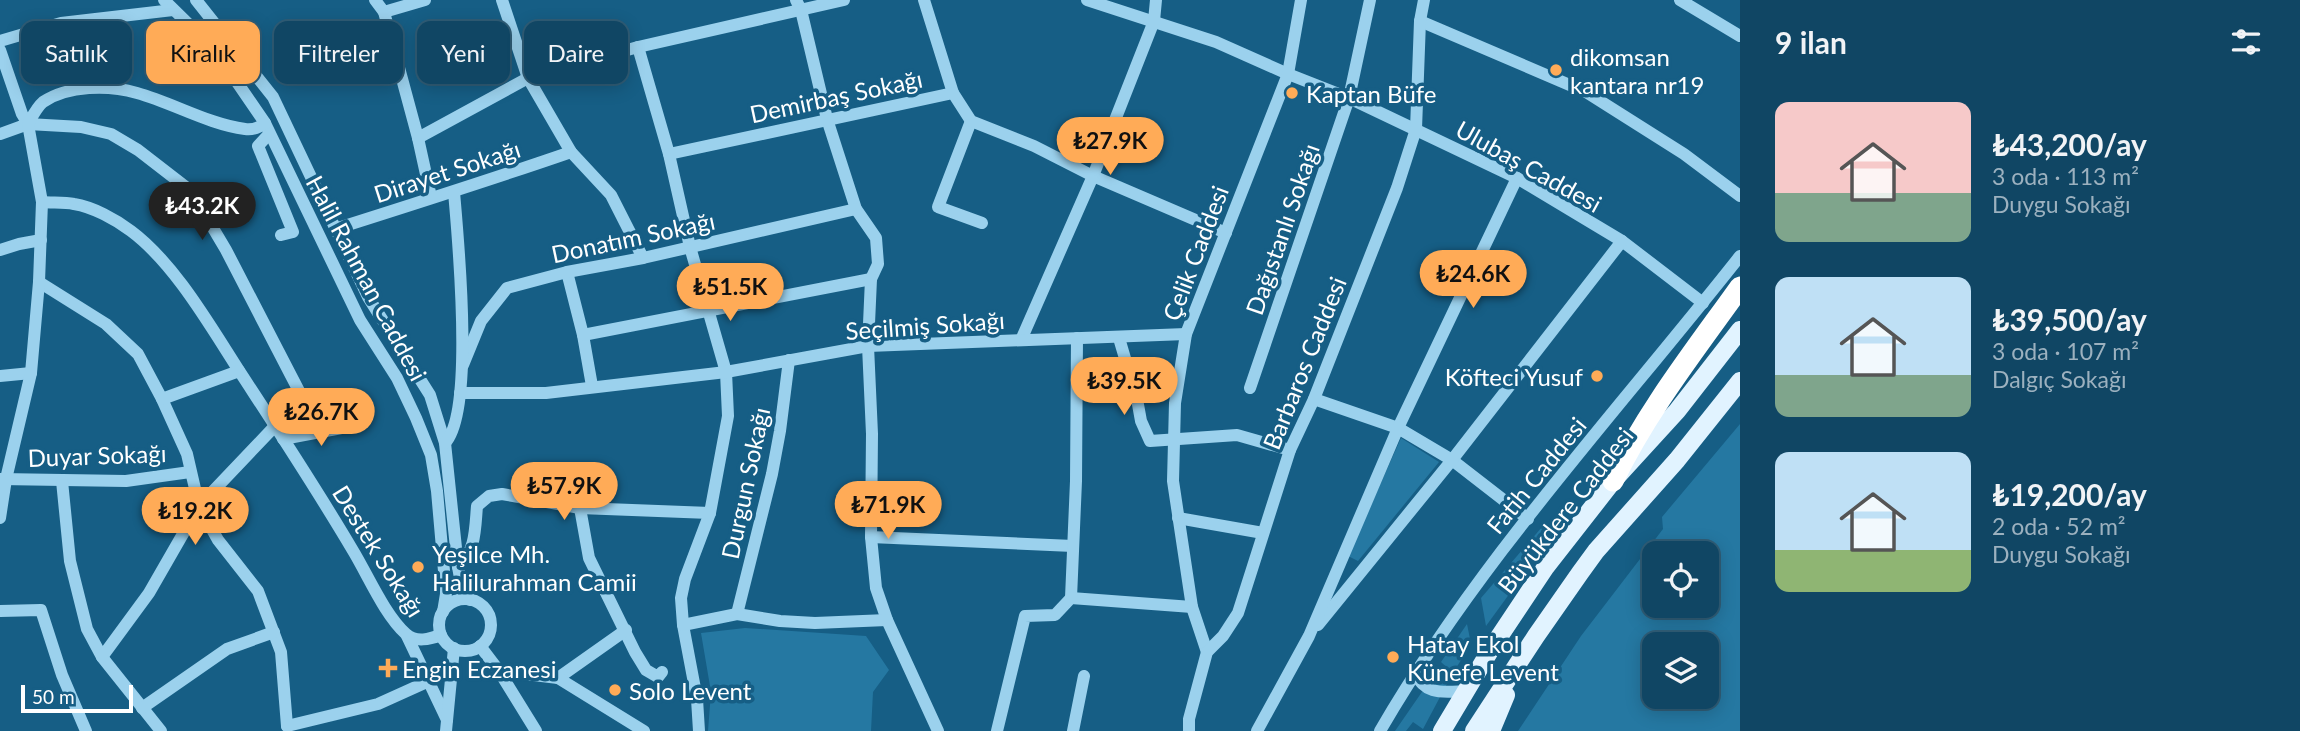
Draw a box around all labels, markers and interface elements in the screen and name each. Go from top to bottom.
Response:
chip: Satılık [21,21,132,84]
chip: Kiralık [146,21,260,84]
chip: Filtreler [274,21,403,84]
chip: Yeni [417,21,510,84]
chip: Daire [524,21,628,84]
icon: filters [2227,23,2265,61]
text: 9 ilan [1775,24,1847,60]
place label: dikomsan kantara nr19 [1570,42,1704,99]
marker: dikomsan kantara nr19 [1548,62,1564,78]
street label: Demirbaş Sokağı [747,64,925,128]
place label: Kaptan Büfe [1306,79,1436,108]
marker: Kaptan Büfe [1284,85,1300,101]
street label: Ulubaş Caddesi [1451,114,1607,218]
pin: ₺27.9K [1053,118,1167,177]
text: ₺27.9K [1073,126,1147,154]
text: ₺43,200/ay [1992,126,2147,162]
icon: home [1831,130,1915,214]
street label: Dirayet Sokağı [370,134,524,208]
street label: Dağıstanlı Sokağı [1239,140,1325,318]
text: 3 oda · 113 m² [1992,162,2139,190]
street label: Halil Rahman Caddesi [301,170,433,386]
pin: ₺43.2K [145,182,259,242]
street label: Çelik Caddesi [1156,182,1234,324]
text: Duygu Sokağı [1992,190,2130,218]
text: ₺43.2K [165,191,239,219]
street label: Donatım Sokağı [549,206,717,268]
pin: ₺24.6K [1416,250,1530,310]
text: ₺24.6K [1436,259,1510,287]
pin: ₺51.5K [673,264,787,323]
text: ₺51.5K [693,272,767,300]
street label: Barbaros Caddesi [1256,273,1352,453]
text: ₺39,500/ay [1992,301,2147,337]
street label: Seçilmiş Sokağı [844,305,1006,345]
icon: home [1831,305,1915,389]
text: 3 oda · 107 m² [1992,337,2139,365]
pin: ₺39.5K [1067,358,1181,417]
place label: Köfteci Yusuf [1445,362,1584,391]
text: Dalgıç Sokağı [1992,365,2126,393]
text: ₺39.5K [1087,366,1161,394]
marker: Köfteci Yusuf [1589,368,1605,384]
pin: ₺26.7K [264,388,378,448]
text: ₺26.7K [284,397,358,425]
street label: Durgun Sokağı [715,405,775,561]
street label: Fatih Caddesi [1480,411,1592,539]
street label: Büyükdere Caddesi [1491,421,1639,599]
street label: Duyar Sokağı [27,438,167,472]
pin: ₺57.9K [507,462,621,522]
text: ₺57.9K [527,471,601,499]
text: ₺19,200/ay [1992,476,2147,512]
street label: Destek Sokağı [327,480,431,622]
icon: home [1831,480,1915,564]
pin: ₺71.9K [831,482,945,541]
pin: ₺19.2K [138,488,252,547]
text: ₺71.9K [851,490,925,518]
text: ₺19.2K [158,496,232,524]
text: 2 oda · 52 m² [1992,512,2126,540]
place label: Yeşilce Mh. Halilurahman Camii [432,539,637,596]
text: Duygu Sokağı [1992,540,2130,568]
map controls [1642,541,1719,709]
button: locate [1642,541,1719,618]
marker: Yeşilce Mh. Halilurahman Camii [410,559,426,575]
place label: Hatay Ekol Künefe Levent [1407,629,1559,686]
button: layers [1642,632,1719,709]
marker: Hatay Ekol Künefe Levent [1385,649,1401,665]
place label: Engin Eczanesi [402,654,556,683]
marker: Engin Eczanesi [380,660,396,676]
place label: Solo Levent [629,676,752,705]
scale bar [21,682,133,714]
marker: Solo Levent [607,682,623,698]
text: 50 m [32,685,75,708]

